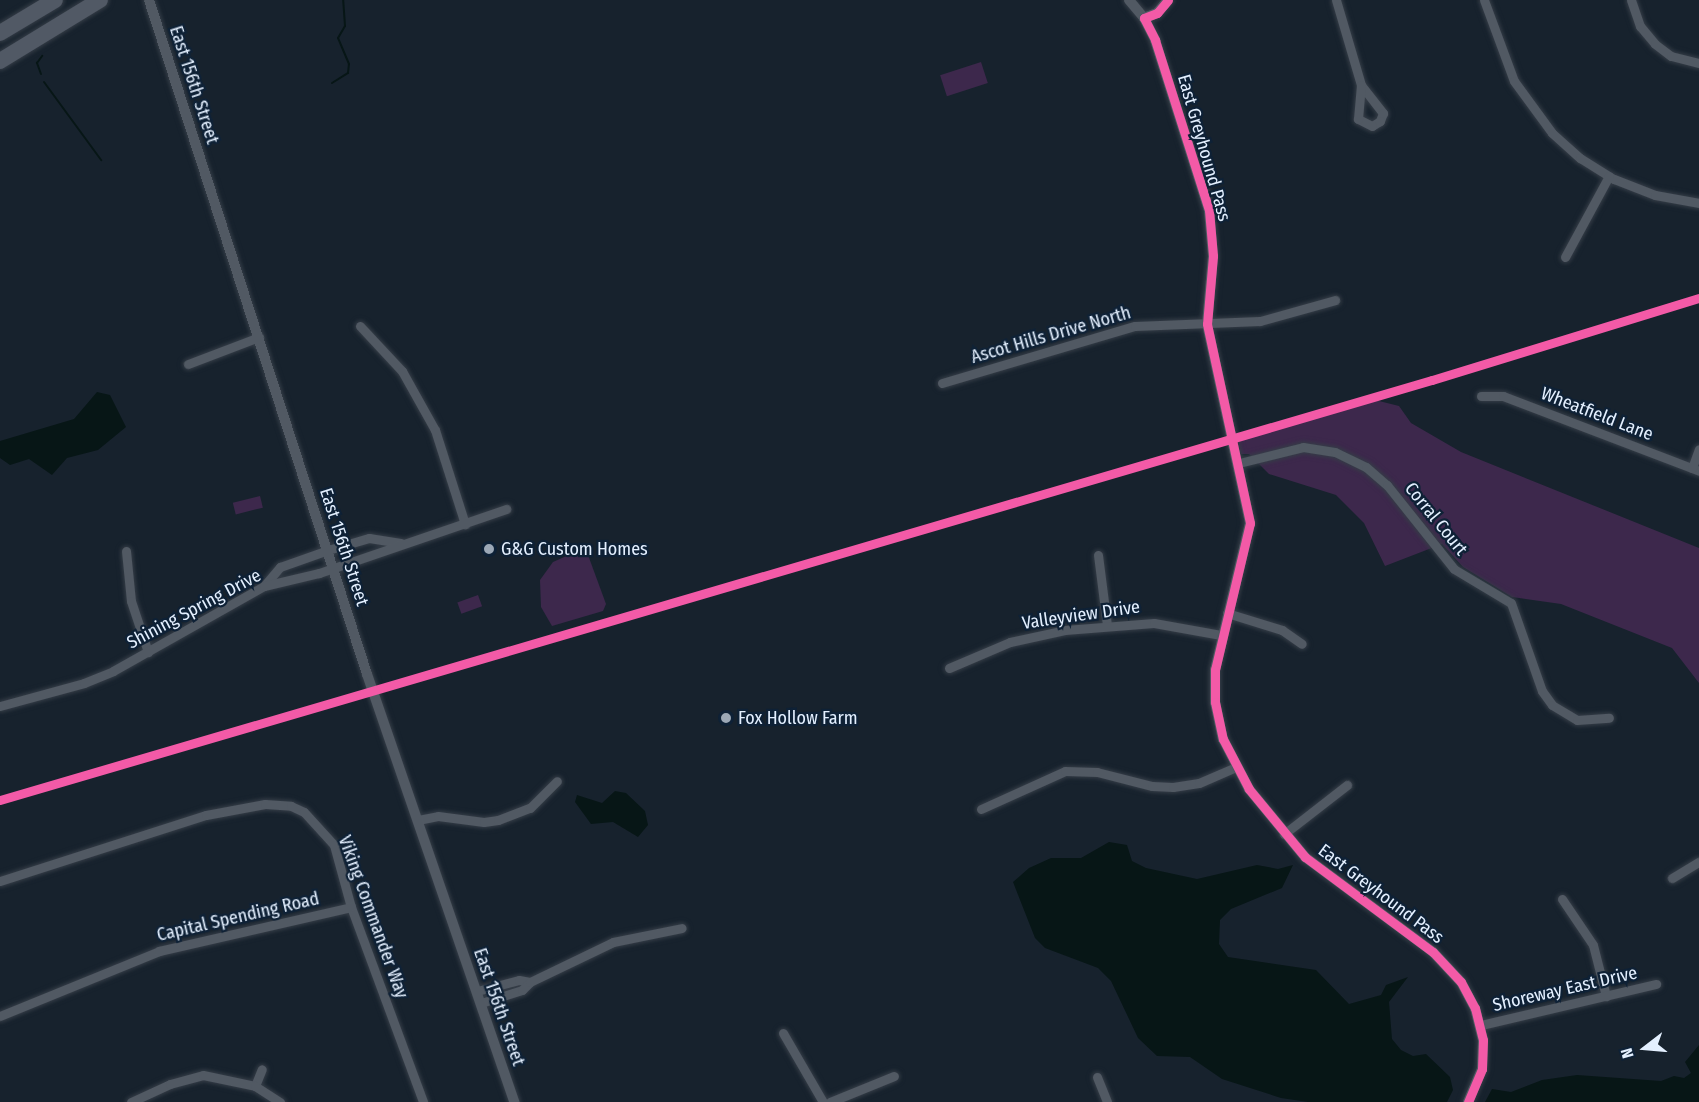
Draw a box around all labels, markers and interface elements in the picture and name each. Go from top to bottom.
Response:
street label: East 156th Street [165,23,223,147]
street label: East Greyhound Pass [1173,72,1235,224]
street label: Ascot Hills Drive North [969,302,1133,368]
street label: Wheatfield Lane [1538,383,1656,445]
street label: Corral Court [1400,478,1472,560]
street label: East 156th Street [315,485,373,609]
place label: G&G Custom Homes [501,538,648,560]
marker: G&G Custom Homes [482,542,496,556]
street label: Shining Spring Drive [123,565,265,653]
street label: Valleyview Drive [1021,596,1141,634]
place label: Fox Hollow Farm [738,707,858,729]
marker: Fox Hollow Farm [719,711,733,725]
street label: Viking Commander Way [334,833,412,1001]
street label: East Greyhound Pass [1314,840,1448,948]
street label: Capital Spending Road [155,888,321,946]
street label: East 156th Street [469,945,529,1069]
street label: Shoreway East Drive [1491,962,1639,1016]
north arrow [1615,1018,1675,1078]
text: N [1617,1046,1638,1060]

